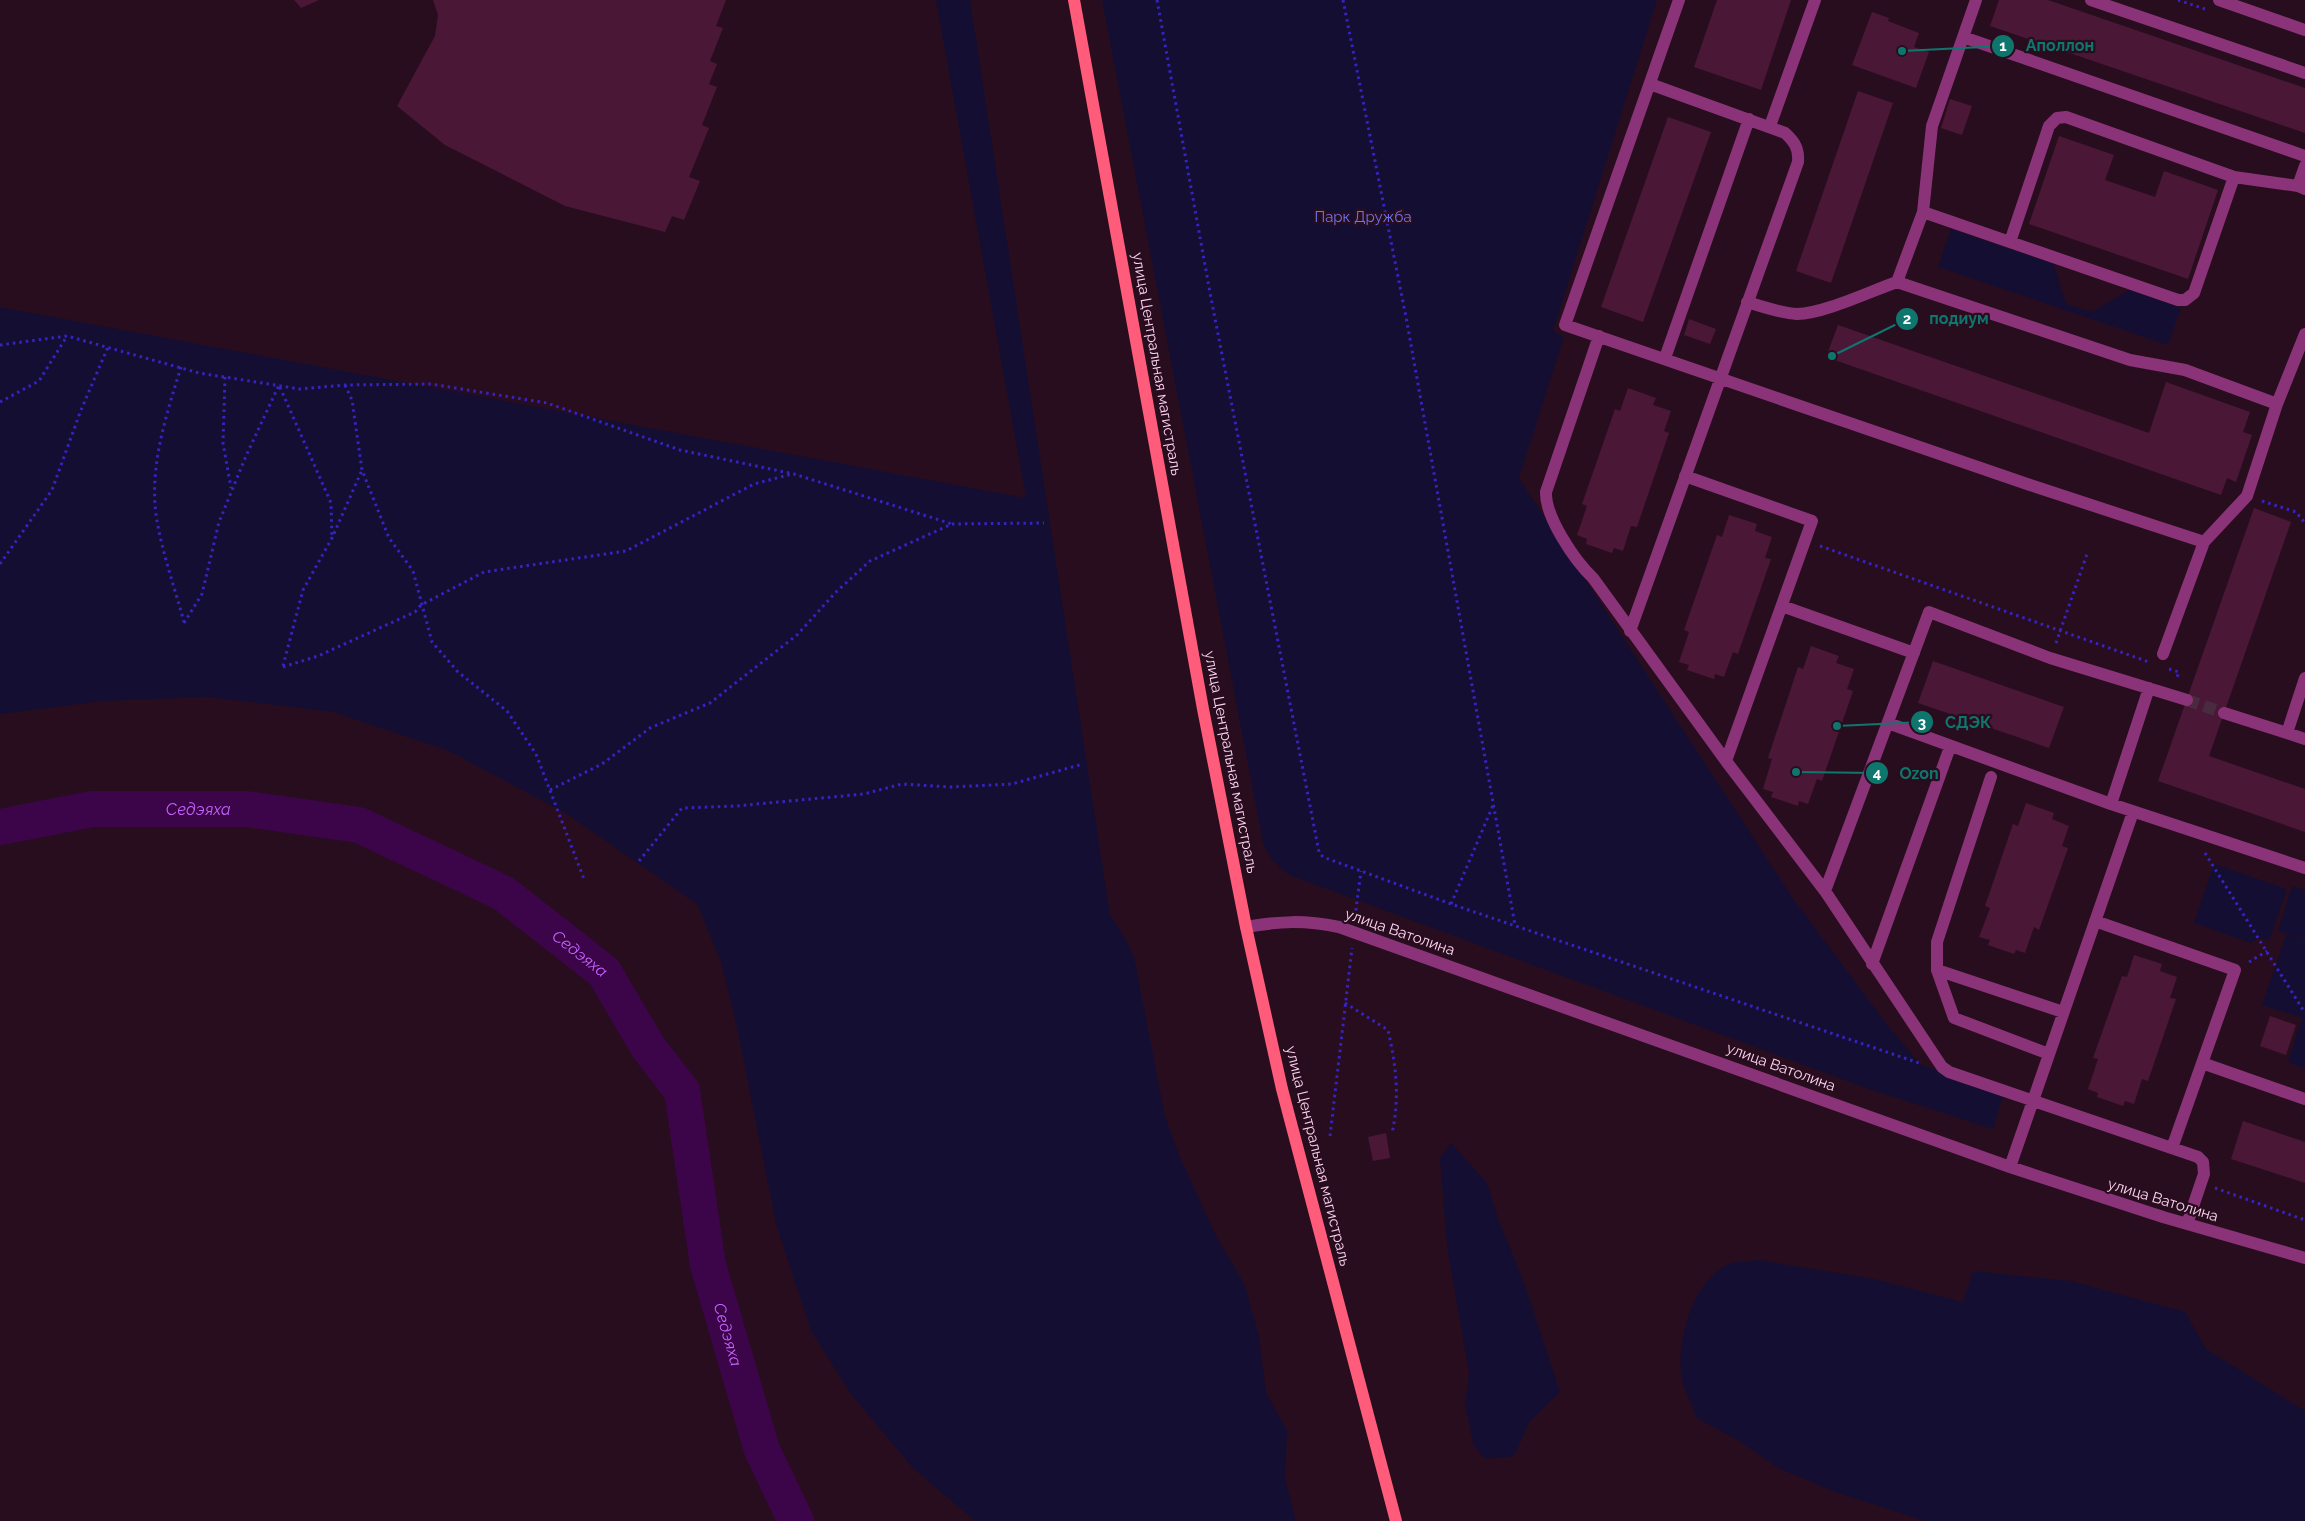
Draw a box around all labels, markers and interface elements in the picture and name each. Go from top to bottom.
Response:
callout: Аполлон [1991,30,2104,61]
text: Аполлон [2026,36,2094,55]
text: 1 [1999,37,2007,55]
park label: Парк Дружба [1314,208,1412,226]
street label: улица Центральная магистраль [1129,251,1185,477]
callout: подиум [1895,303,1999,334]
text: подиум [1929,309,1989,328]
text: 2 [1903,310,1911,328]
street label: улица Центральная магистраль [1201,649,1261,875]
callout: СДЭК [1910,707,2001,738]
text: СДЭК [1945,713,1991,732]
text: 3 [1918,714,1926,732]
callout: Ozon [1865,758,1949,789]
text: 4 [1873,764,1882,782]
text: Ozon [1899,764,1939,783]
water label: Седэяха [166,800,231,819]
street label: улица Ватолина [1343,905,1457,959]
water label: Седэяха [549,926,612,981]
street label: улица Ватолина [1724,1039,1838,1095]
street label: улица Центральная магистраль [1282,1044,1354,1268]
street label: улица Ватолина [2106,1175,2220,1225]
water label: Седэяха [710,1300,747,1368]

